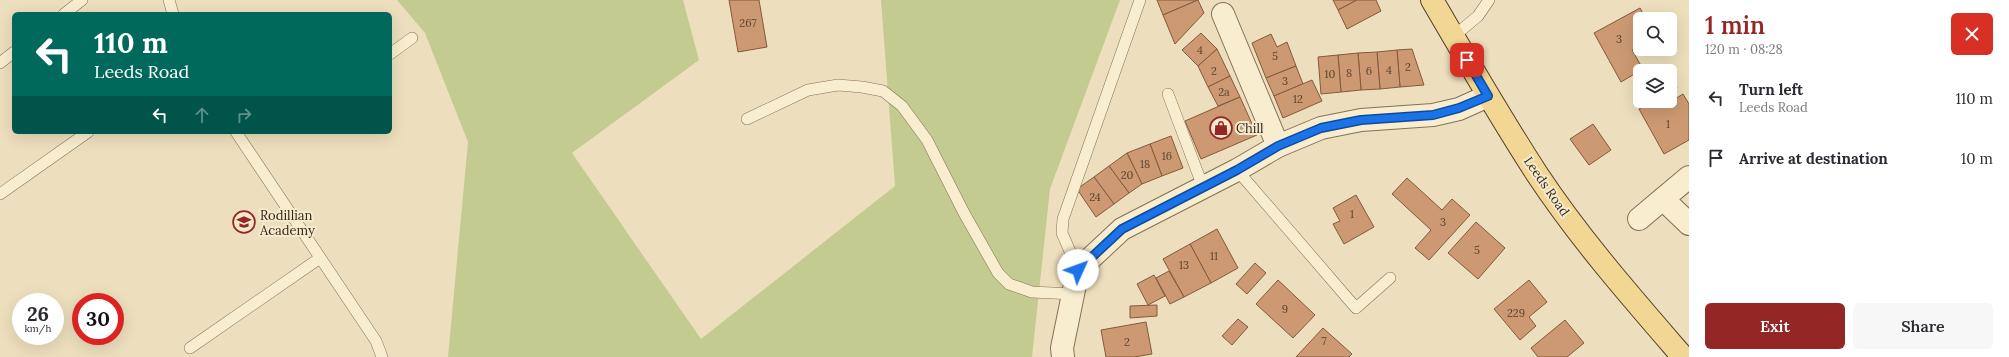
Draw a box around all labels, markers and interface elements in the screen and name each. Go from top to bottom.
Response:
text: 1 min [1705,10,1765,41]
map controls [1633,12,1677,108]
button: search [1633,12,1677,56]
button: close [1951,13,1993,55]
house number: 267 [739,16,757,30]
text: 110 m [94,25,168,61]
icon: left [28,28,80,80]
house number: 3 [1616,32,1622,46]
text: 120 m · 08:28 [1705,41,1783,58]
house number: 4 [1197,43,1203,57]
pin [1450,43,1484,77]
house number: 5 [1272,49,1278,63]
icon: arrive [1456,49,1478,71]
text: Leeds Road [94,60,189,83]
house number: 2 [1405,60,1411,74]
house number: 4 [1386,63,1392,77]
house number: 2 [1211,64,1217,78]
house number: 6 [1366,64,1372,78]
button: layers [1633,64,1677,108]
house number: 8 [1346,66,1352,80]
house number: 10 [1325,67,1336,81]
house number: 3 [1282,74,1288,88]
text: Turn left [1739,80,1803,99]
house number: 2a [1218,85,1230,99]
icon: left [1705,87,1727,109]
text: 110 m [1955,89,1993,108]
house number: 12 [1293,92,1303,106]
text: Leeds Road [1739,99,1808,116]
icon: left [149,104,171,126]
icon: ahead [191,104,213,126]
icon: right [233,104,255,126]
shop icon: Chill [1208,115,1234,141]
house number: 1 [1666,117,1670,131]
place label: Chill [1236,120,1264,137]
icon: arrive [1705,147,1727,169]
house number: 16 [1162,149,1172,163]
text: Arrive at destination [1739,149,1888,168]
text: 10 m [1961,149,1993,168]
street label: Leeds Road [1520,153,1573,220]
house number: 18 [1140,157,1150,171]
house number: 20 [1121,168,1134,182]
house number: 24 [1089,190,1101,204]
place label: Rodillian Academy [259,207,315,239]
house number: 1 [1350,207,1354,221]
school or university icon: Rodillian Academy [231,209,257,235]
house number: 3 [1440,215,1446,229]
house number: 5 [1474,243,1480,257]
position arrow [1057,249,1099,291]
house number: 11 [1210,249,1218,263]
house number: 13 [1179,258,1189,272]
speed limit sign: 30 [72,293,124,345]
text: 26 [27,301,49,326]
house number: 9 [1282,302,1288,316]
button: Exit [1705,303,1845,349]
button: Share [1853,303,1993,349]
house number: 229 [1507,306,1525,320]
text: km/h [24,322,52,335]
house number: 7 [1321,334,1327,348]
house number: 2 [1124,335,1130,349]

